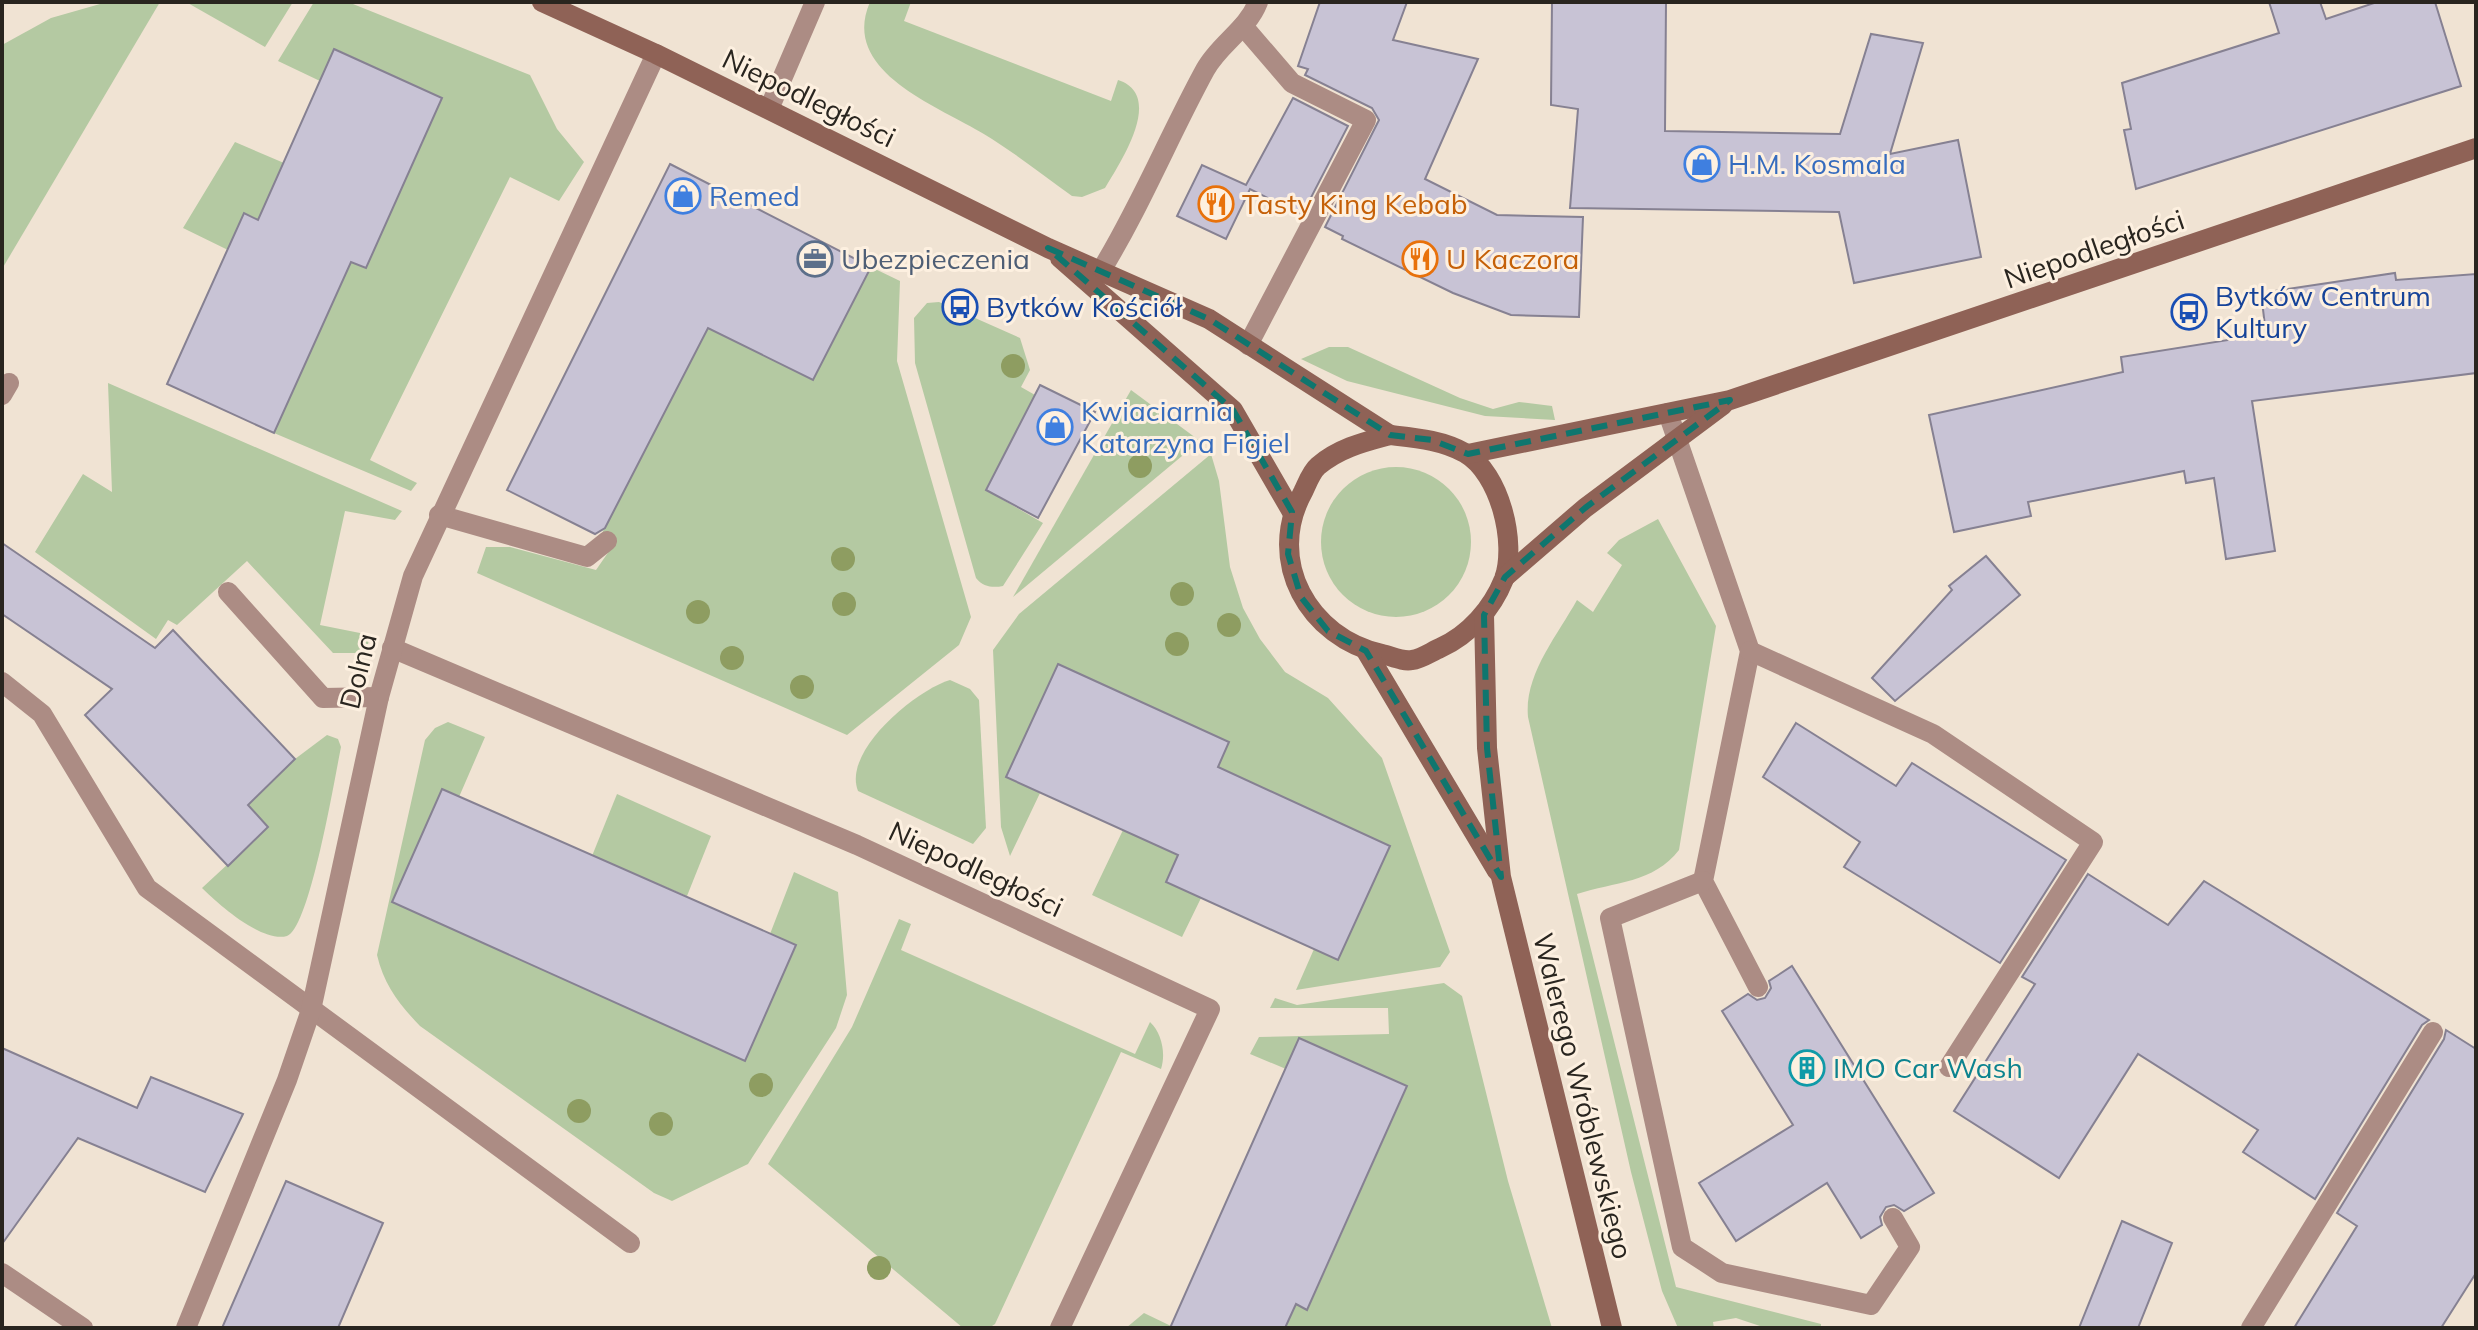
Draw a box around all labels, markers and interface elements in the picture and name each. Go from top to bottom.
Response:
street label: Niepodległości [717,41,901,155]
shop icon: H.M. Kosmala [1683,145,1721,183]
place label: H.M. Kosmala [1728,146,1906,181]
shop icon: Remed [664,177,702,215]
place label: Remed [709,178,800,213]
restaurant icon: Tasty King Kebab [1197,185,1235,223]
place label: Tasty King Kebab [1242,186,1468,221]
street label: Niepodległości [1999,201,2189,296]
office icon: Ubezpieczenia [796,240,834,278]
restaurant icon: U Kaczora [1401,240,1439,278]
place label: Ubezpieczenia [841,241,1030,276]
place label: U Kaczora [1446,241,1579,276]
place label: Bytków Centrum Kultury [2215,278,2431,345]
bus stop icon: Bytków Kościół [941,288,979,326]
place label: Bytków Kościół [986,289,1183,324]
bus stop icon: Bytków Centrum Kultury [2170,293,2208,331]
place label: Kwiaciarnia Katarzyna Figiel [1081,393,1290,460]
shop icon: Kwiaciarnia Katarzyna Figiel [1036,408,1074,446]
street label: Dolna [331,629,384,712]
street label: Niepodległości [884,813,1069,924]
street label: Walerego Wróblewskiego [1526,929,1641,1263]
building icon: IMO Car Wash [1788,1049,1826,1087]
place label: IMO Car Wash [1833,1050,2023,1085]

